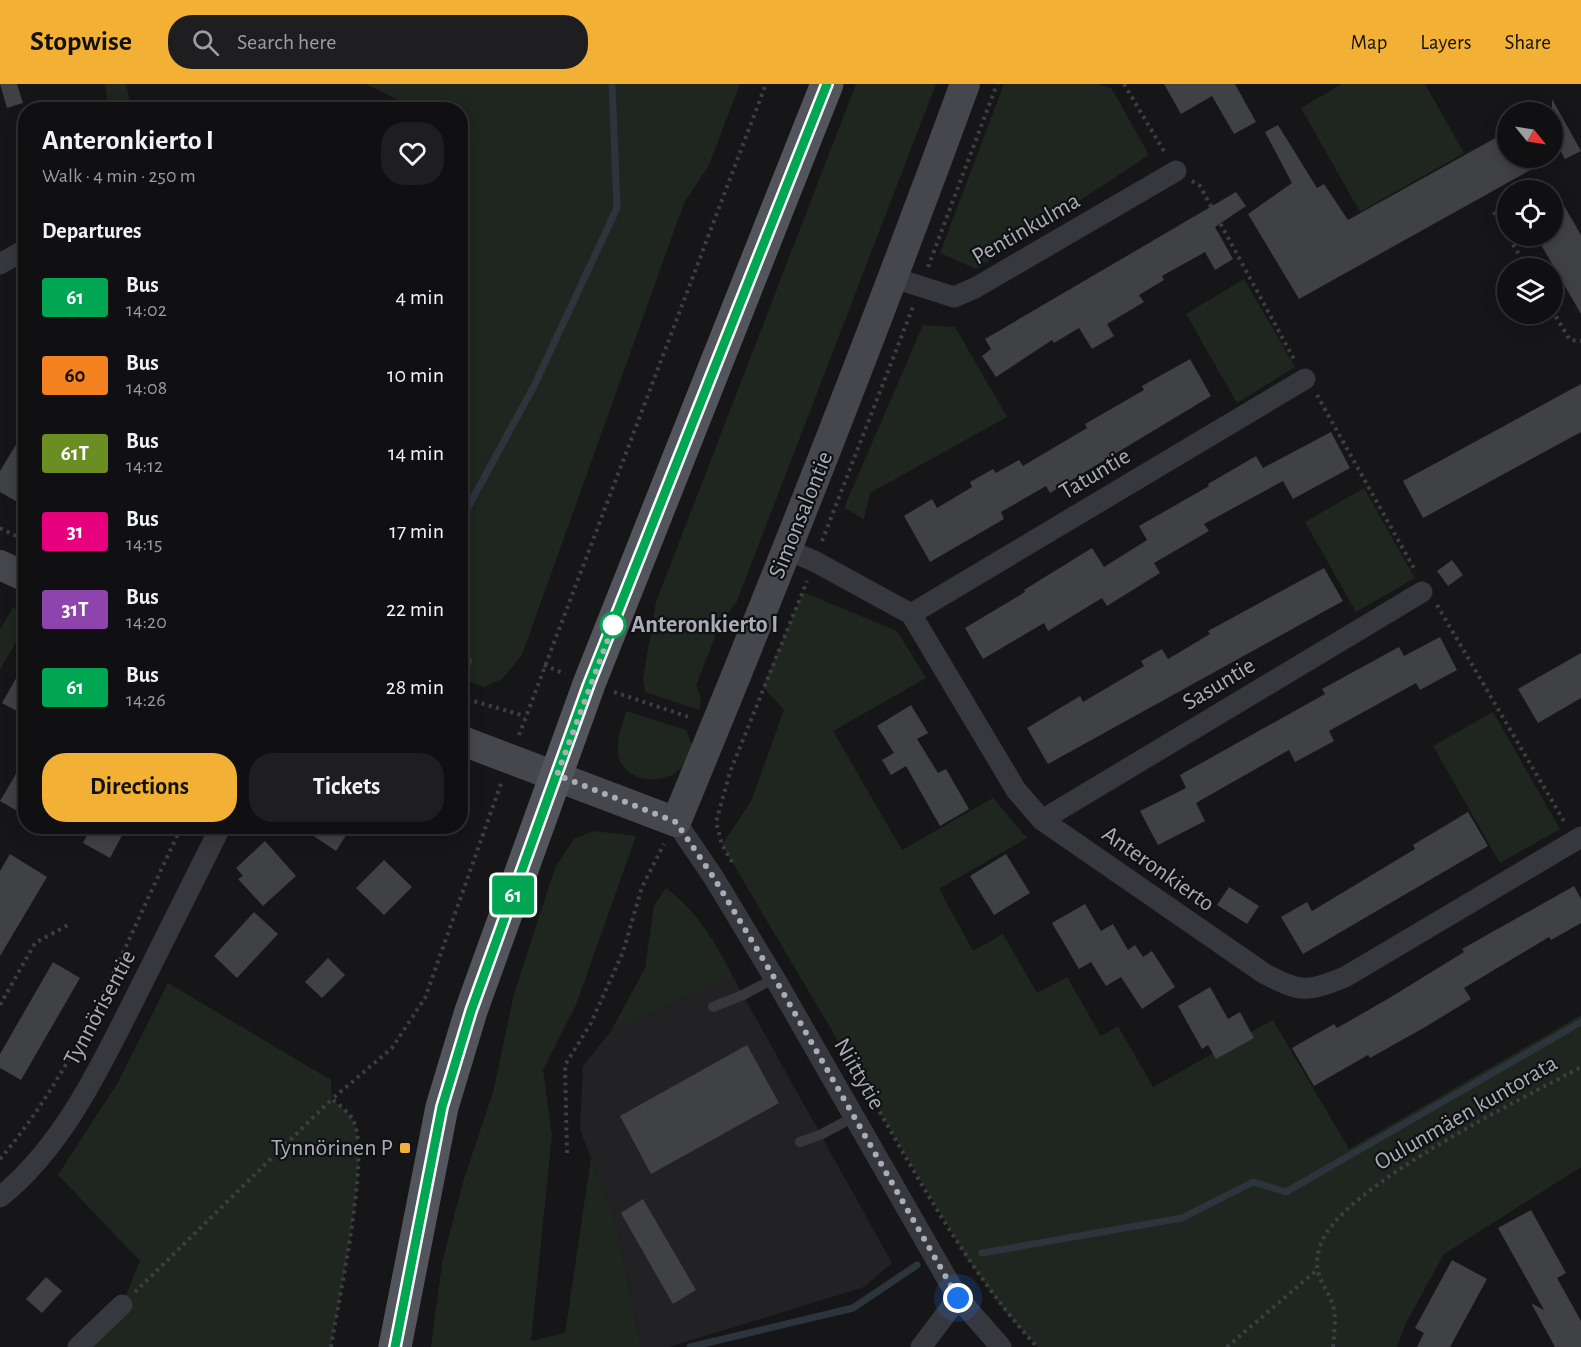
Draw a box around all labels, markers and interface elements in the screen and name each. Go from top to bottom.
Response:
search box [168,15,588,69]
icon: search [189,26,222,59]
text: Stopwise [30,28,132,56]
text: Search here [237,31,337,53]
text: Map [1351,32,1387,53]
text: Layers [1420,32,1471,53]
text: Share [1504,32,1551,53]
north arrow [1497,102,1563,168]
map controls [1497,102,1563,324]
button: heart [381,122,444,185]
text: Anteronkierto I [42,127,214,155]
text: Walk · 4 min · 250 m [42,166,196,186]
button: locate [1497,180,1563,246]
street label: Pentinkulma [968,189,1084,269]
text: Departures [42,220,142,242]
button: layers [1497,258,1563,324]
text: Bus [126,274,159,296]
text: 4 min [396,286,444,308]
text: 61 [66,287,84,308]
text: 14:02 [126,300,167,320]
text: Bus [126,352,159,374]
text: 10 min [387,364,444,386]
text: 60 [64,365,86,386]
text: 14:08 [126,378,167,398]
text: Bus [126,430,159,452]
text: 14 min [388,442,444,464]
text: 61T [61,443,89,464]
street label: Tatuntie [1055,444,1135,504]
street label: Simonsalontie [765,448,837,582]
text: 14:12 [126,456,163,476]
text: Bus [126,508,159,530]
text: 17 min [389,520,444,542]
text: 31 [67,521,83,542]
text: 14:15 [126,534,162,554]
text: Bus [126,586,159,608]
text: 22 min [386,598,444,620]
text: 31T [61,599,89,620]
text: 14:20 [126,612,167,632]
marker: Anteronkierto I [600,612,626,638]
place label: Anteronkierto I [631,613,778,637]
street label: Sasuntie [1179,653,1259,715]
text: Bus [126,664,159,686]
text: 28 min [386,676,444,698]
text: 61 [66,677,84,698]
text: 14:26 [126,690,166,710]
button: Directions [42,753,237,822]
button: Tickets [249,753,444,822]
street label: Anteronkierto [1098,822,1218,916]
line badge: 61 [486,876,540,914]
text: 61 [504,885,522,906]
street label: Tynnörisentie [60,946,140,1070]
street label: Niittytie [829,1034,889,1114]
street label: Oulunmäen kuntorata [1370,1051,1562,1175]
place label: Tynnörinen P [271,1136,393,1160]
marker: Tynnörinen P [398,1141,412,1155]
your location [943,1283,973,1313]

